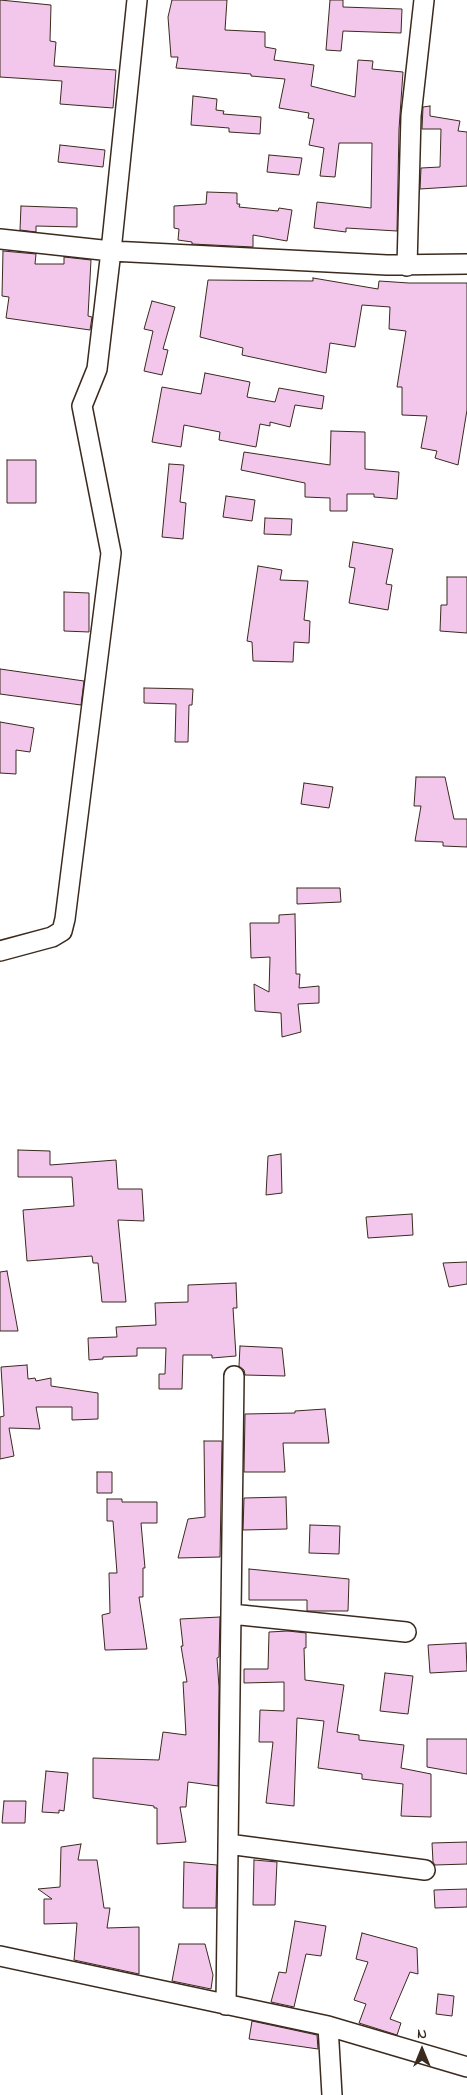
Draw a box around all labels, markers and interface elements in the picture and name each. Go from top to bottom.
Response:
text: N [417,2024,427,2045]
north arrow [397,2025,447,2075]

